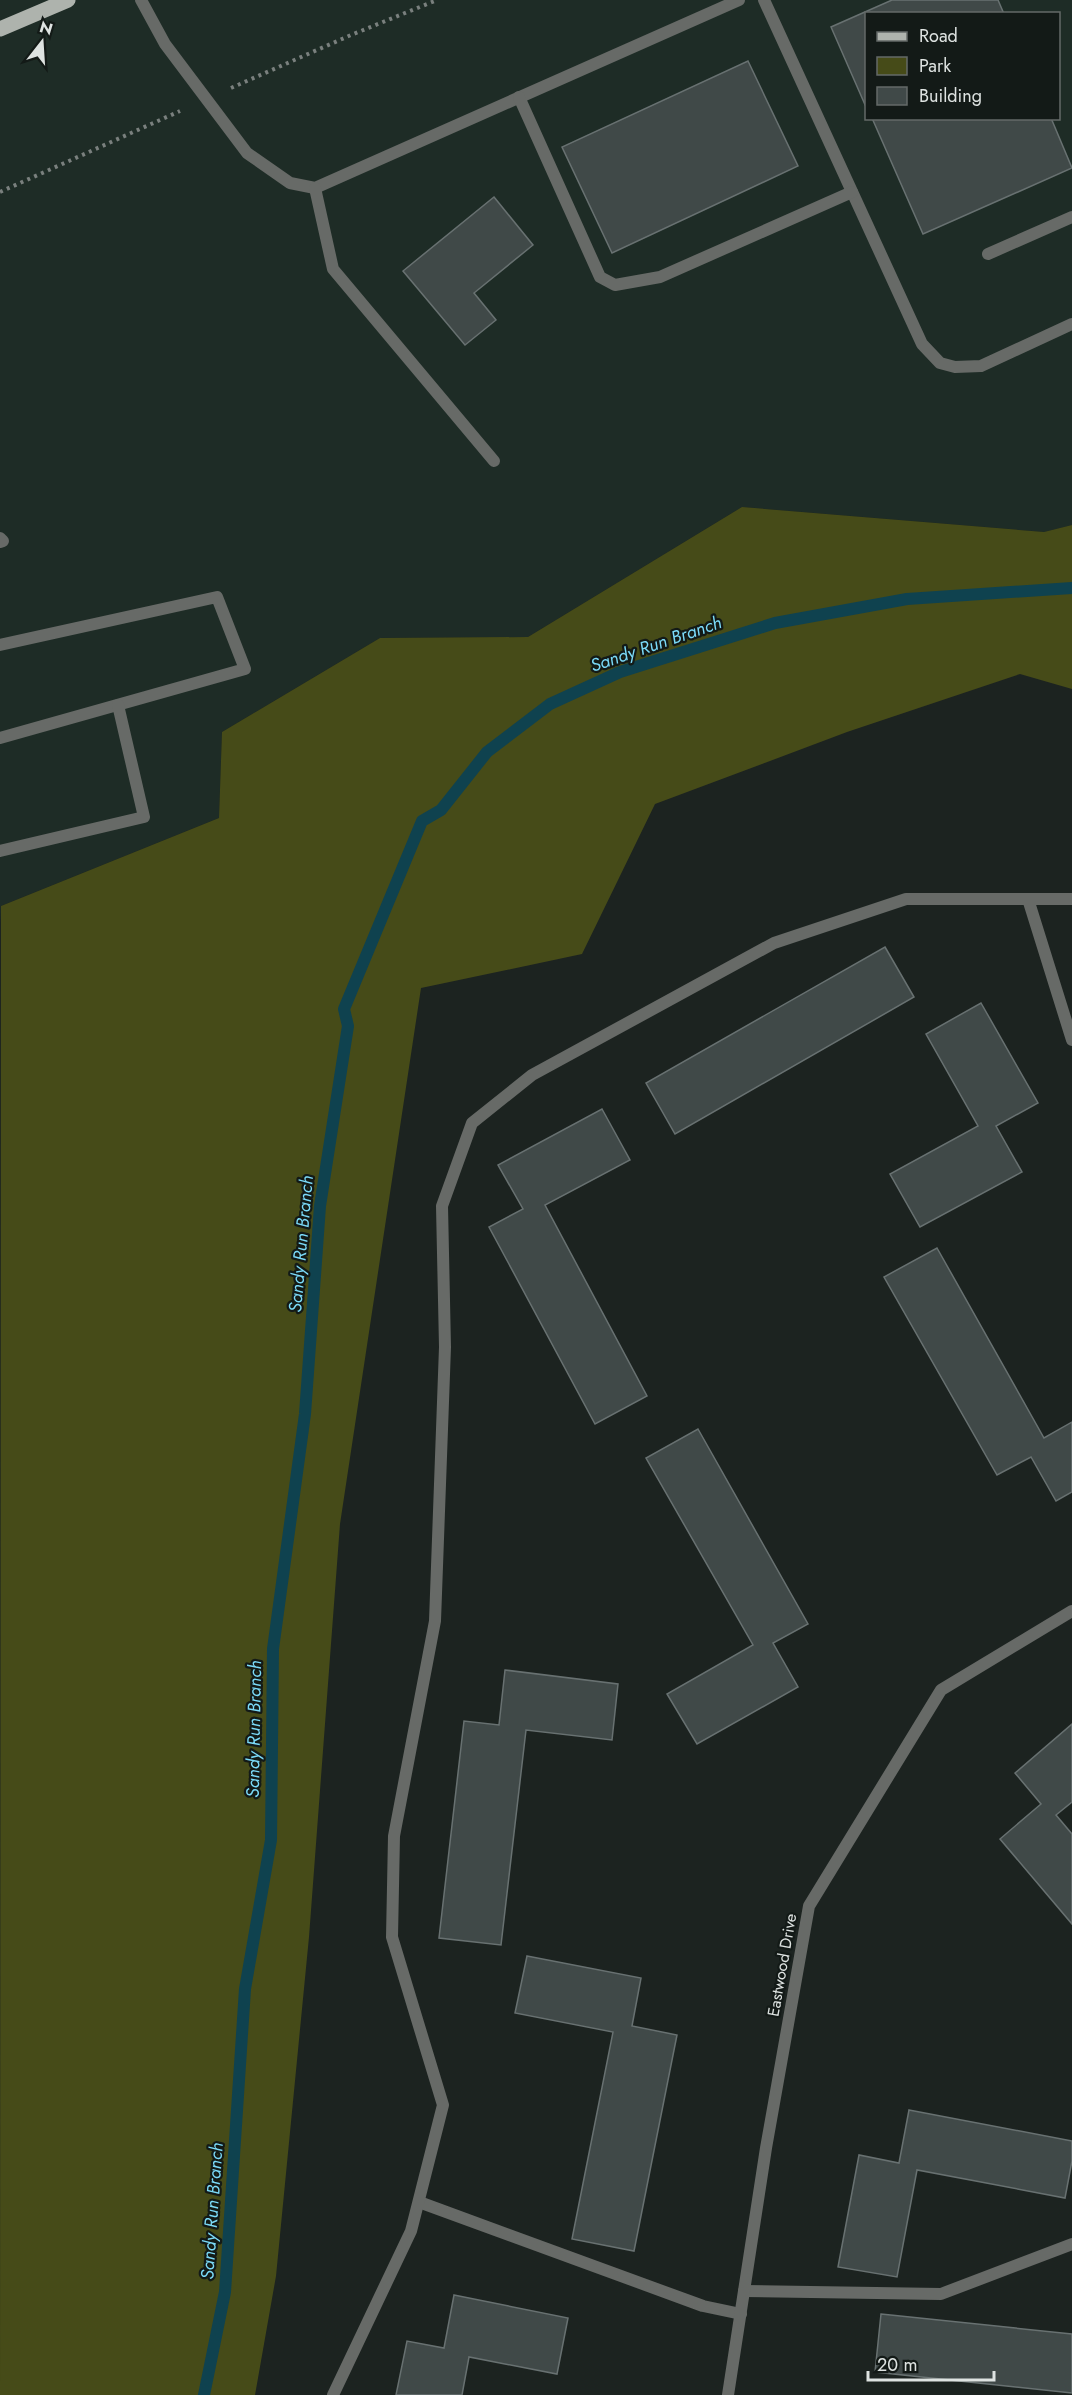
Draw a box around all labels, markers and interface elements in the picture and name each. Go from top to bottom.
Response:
north arrow [12,12,72,72]
legend [865,12,1060,120]
text: N [37,15,56,41]
text: Road [919,23,958,49]
text: Park [919,53,951,79]
text: Building [919,83,982,109]
water label: Sandy Run Branch [587,609,725,679]
water label: Sandy Run Branch [282,1174,320,1314]
water label: Sandy Run Branch [240,1660,268,1798]
street label: Eastwood Drive [762,1912,802,2018]
water label: Sandy Run Branch [194,2141,230,2281]
scale bar [868,2344,994,2382]
text: 20 m [877,2352,917,2378]

